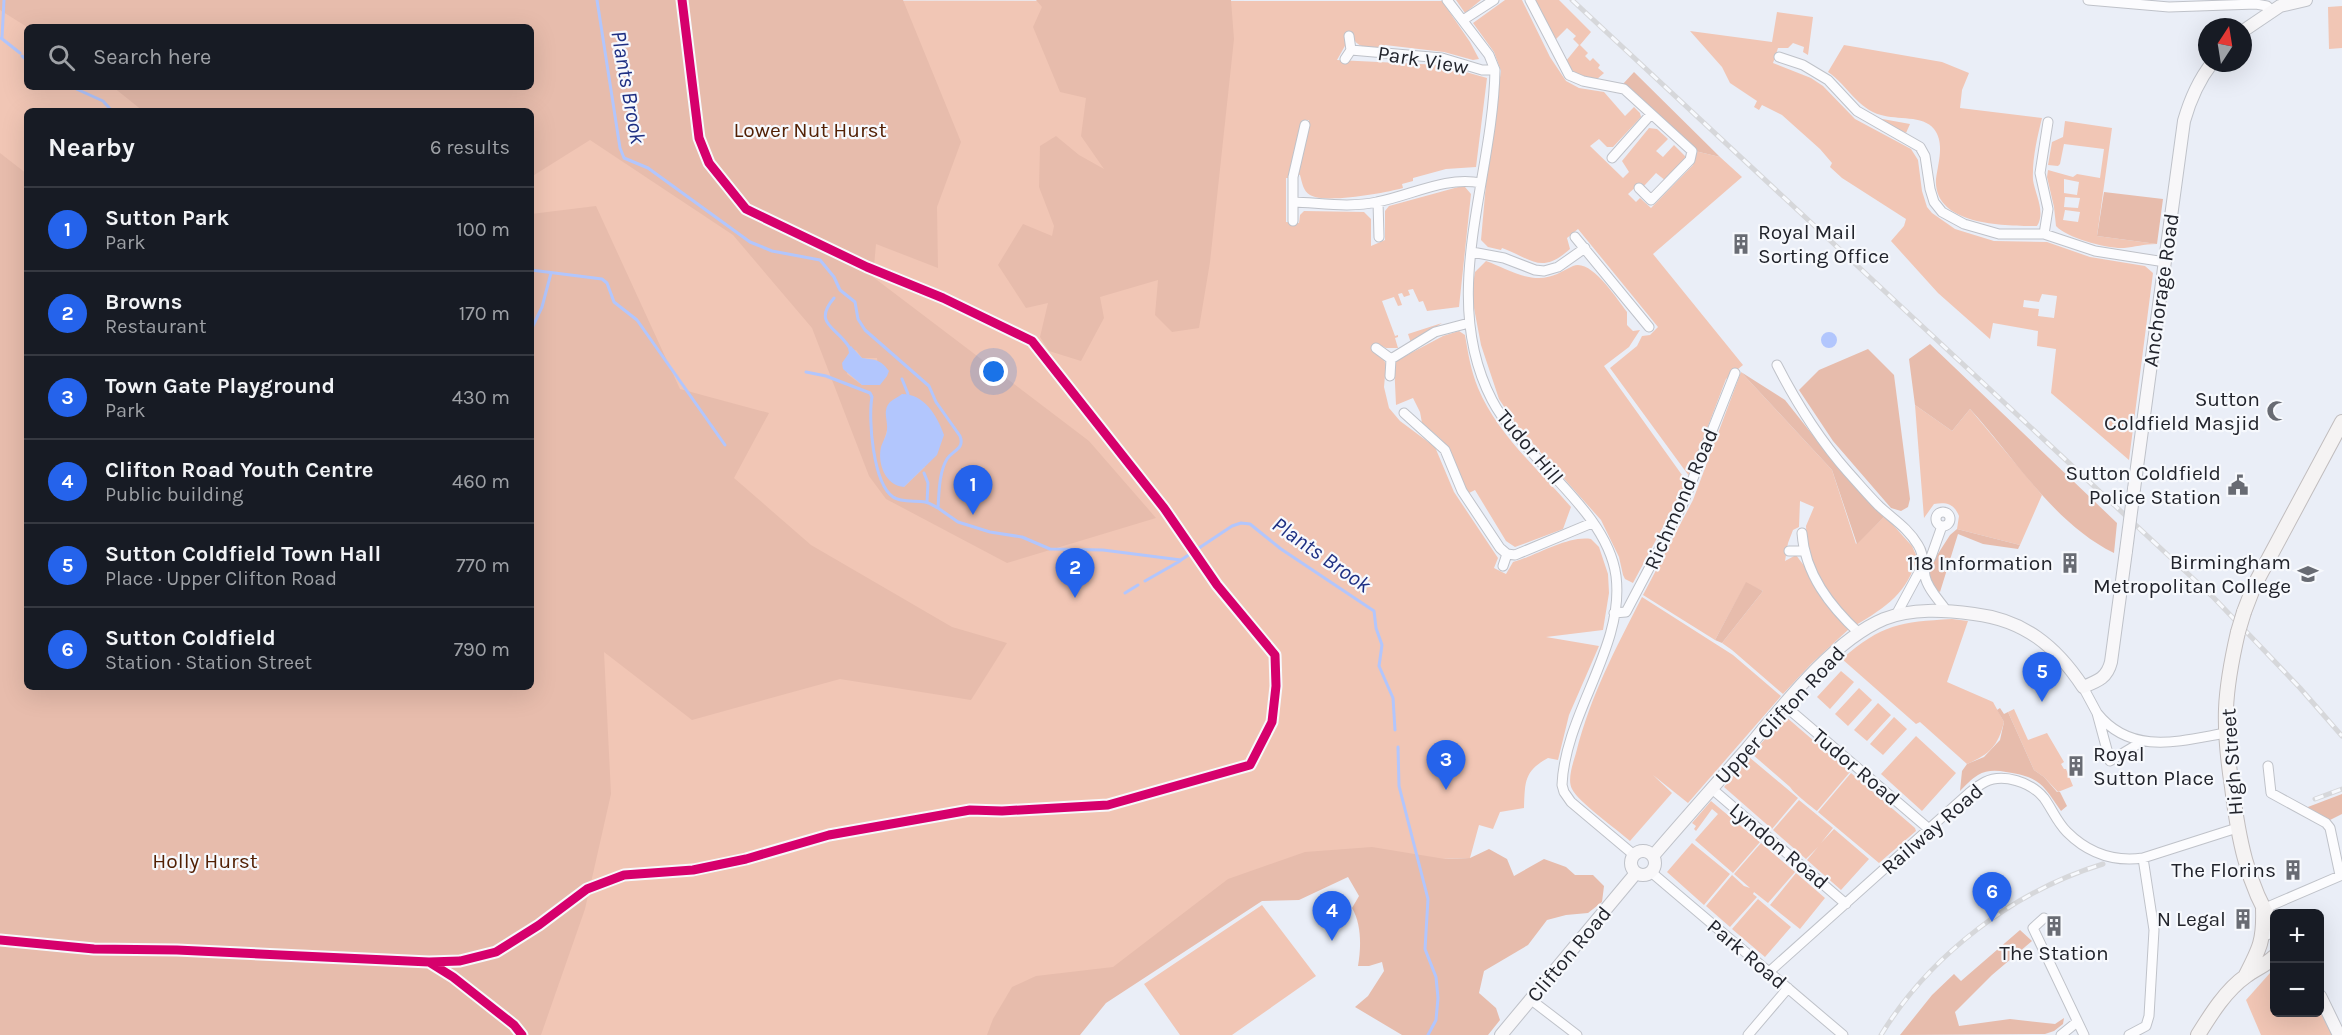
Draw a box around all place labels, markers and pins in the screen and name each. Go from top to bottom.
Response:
place label: Royal Mail Sorting Office [1758,220,1889,268]
building icon: Royal Mail Sorting Office [1729,232,1753,256]
place label: Sutton Coldfield Masjid [2104,387,2260,435]
mosque icon: Sutton Coldfield Masjid [2265,399,2289,423]
place label: Sutton Coldfield Police Station [2065,461,2221,509]
pin: 1 [954,466,992,515]
public building icon: Sutton Coldfield Police Station [2226,473,2250,497]
pin: 2 [1056,548,1094,598]
place label: Birmingham Metropolitan College [2093,550,2291,598]
place label: 118 Information [1907,551,2053,575]
building icon: 118 Information [2058,551,2082,575]
school or university icon: Birmingham Metropolitan College [2296,562,2320,586]
pin: 5 [2022,652,2062,702]
pin: 3 [1426,740,1466,790]
place label: Royal Sutton Place [2093,742,2214,790]
building icon: Royal Sutton Place [2064,754,2088,778]
place label: The Florins [2171,858,2276,882]
building icon: The Florins [2281,858,2305,882]
pin: 6 [1972,872,2012,922]
pin: 4 [1312,892,1352,941]
place label: N Legal [2157,907,2226,931]
building icon: N Legal [2231,907,2255,931]
building icon: The Station [2042,914,2066,938]
place label: The Station [1999,941,2109,965]

